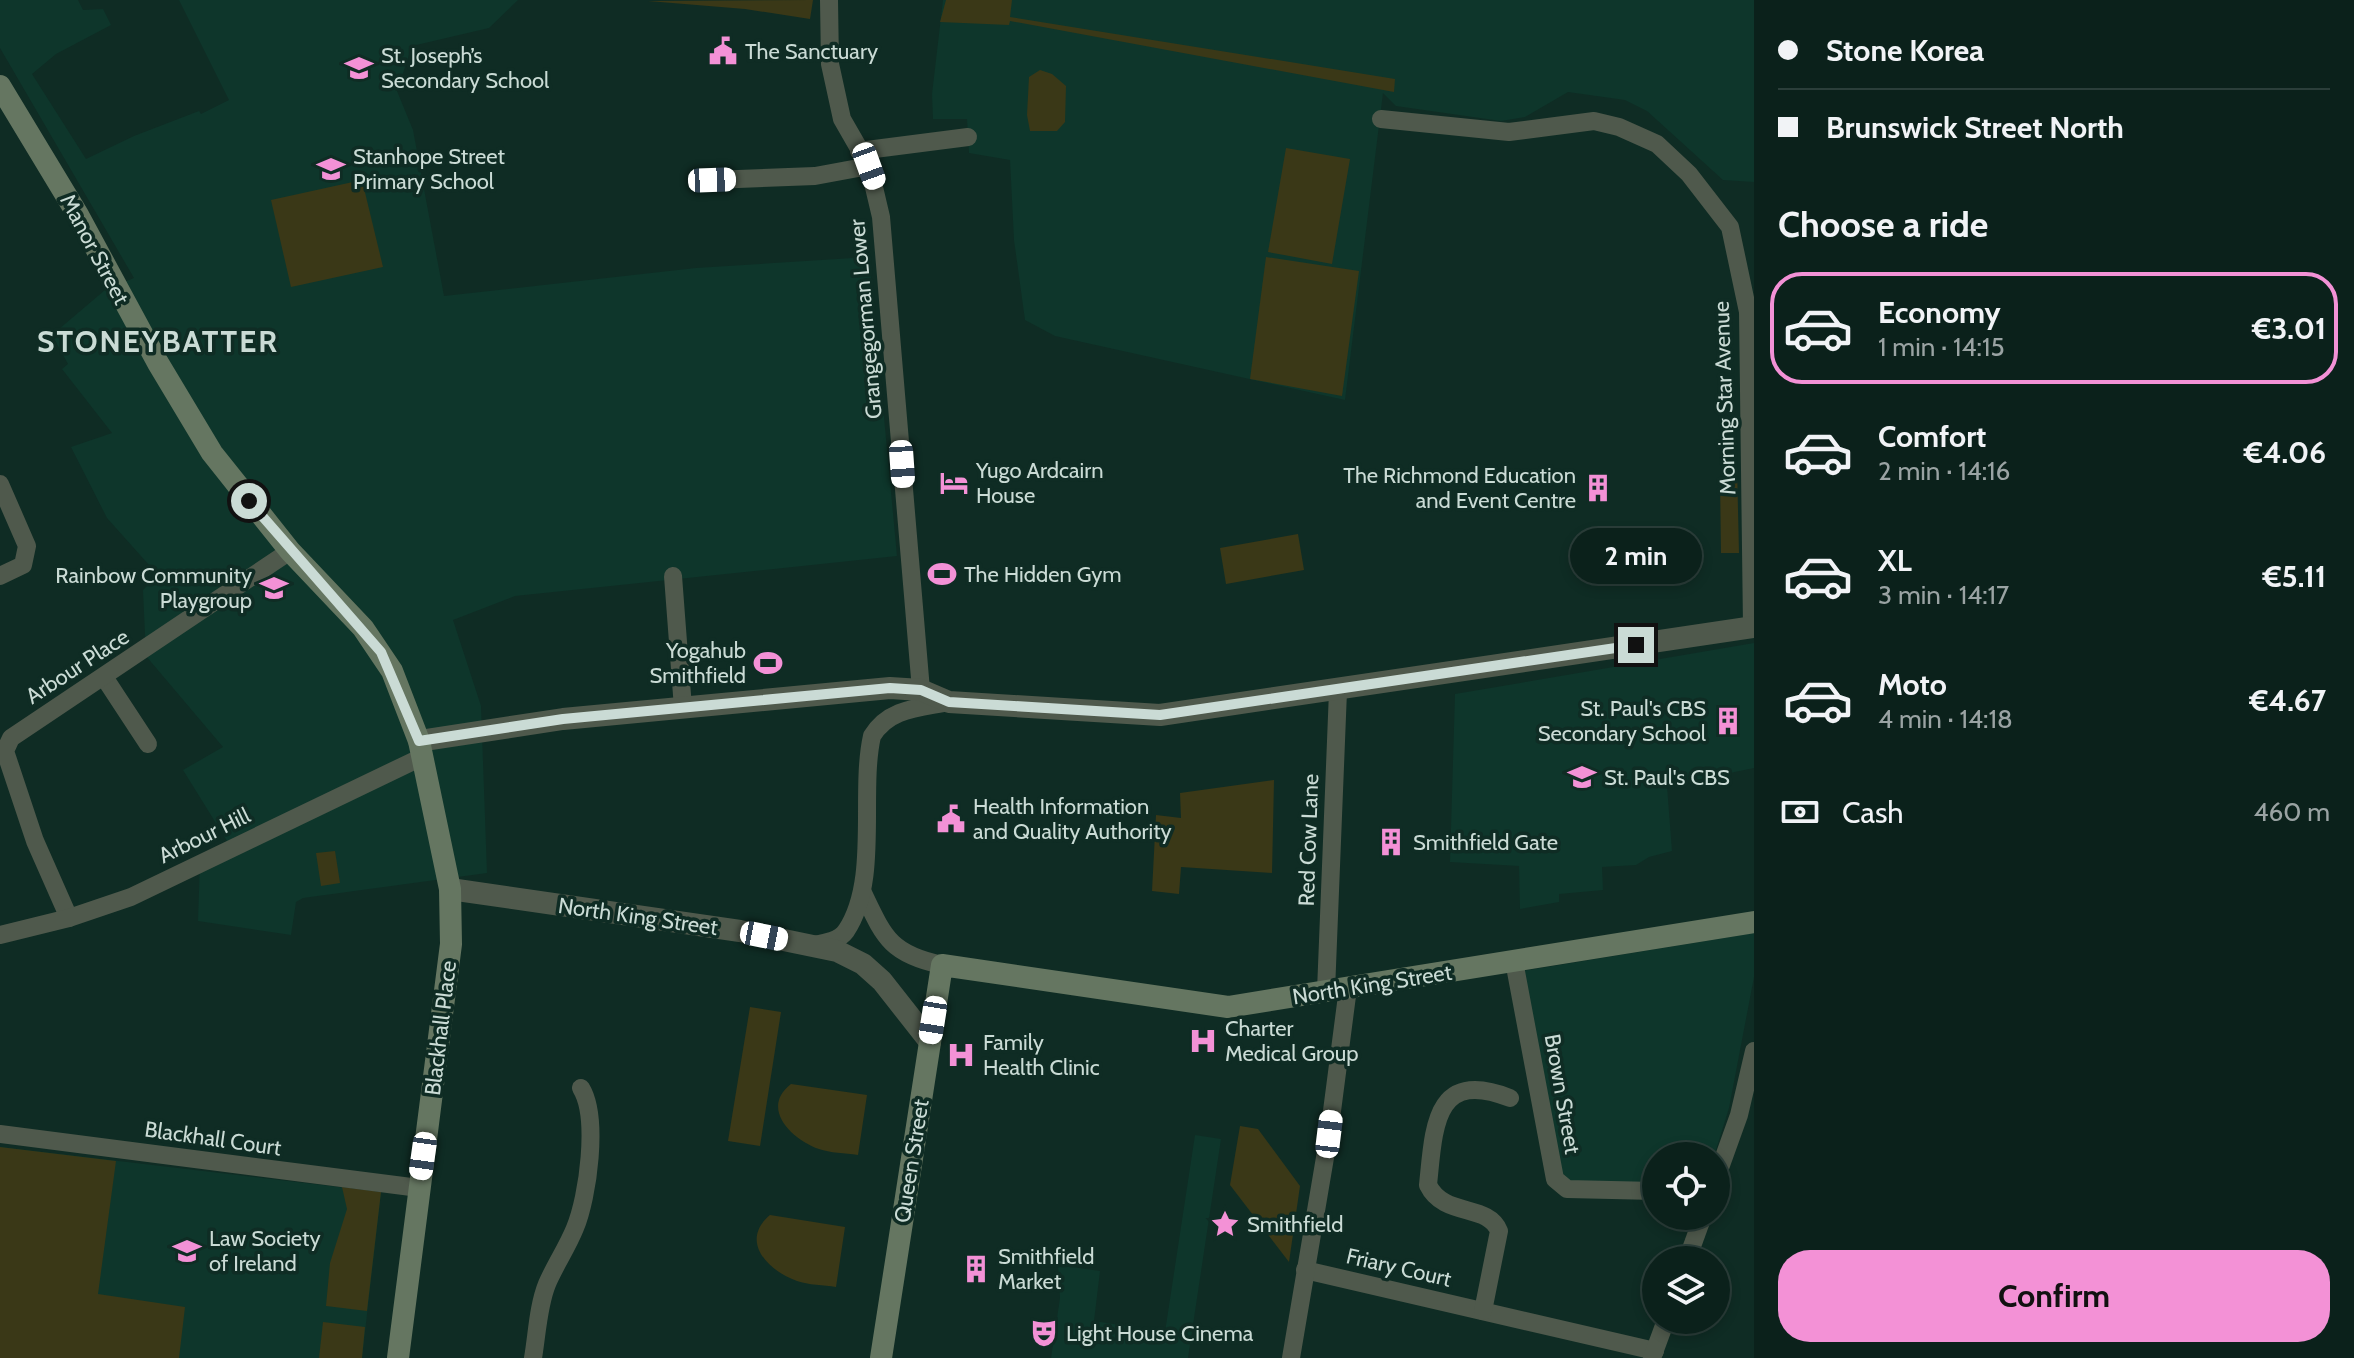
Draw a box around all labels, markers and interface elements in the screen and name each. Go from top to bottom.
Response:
text: Stone Korea [1826,32,1984,69]
public building icon: The Sanctuary [708,36,738,66]
place label: The Sanctuary [745,38,878,65]
place label: St. Joseph’s Secondary School [381,42,550,94]
school or university icon: St. Joseph’s Secondary School [344,53,374,83]
text: Brunswick Street North [1826,109,2124,146]
car [850,139,888,193]
place label: Stanhope Street Primary School [353,143,505,195]
school or university icon: Stanhope Street Primary School [316,154,346,184]
car [688,167,736,193]
street label: Manor Street [54,189,135,310]
text: Choose a ride [1778,202,1988,246]
street label: Grangegorman Lower [843,218,888,420]
icon: car [1782,292,1854,364]
text: Economy [1878,294,2001,331]
street label: Morning Star Avenue [1708,301,1741,495]
text: €3.01 [2252,310,2326,347]
district label: STONEYBATTER [37,323,279,360]
text: 1 min · 14:15 [1878,331,2005,363]
icon: car [1782,416,1854,488]
text: Comfort [1878,418,1986,455]
text: €4.06 [2244,434,2326,471]
car [888,439,916,489]
text: 2 min · 14:16 [1878,455,2010,487]
place label: Yugo Ardcairn House [975,457,1103,509]
place label: The Richmond Education and Event Centre [1343,462,1576,514]
hotel icon: Yugo Ardcairn House [939,468,969,498]
building icon: The Richmond Education and Event Centre [1583,473,1613,503]
route start [231,483,267,519]
callout: 2 min [1570,529,1702,585]
text: 2 min [1605,540,1667,572]
icon: car [1782,540,1854,612]
text: XL [1878,542,1912,579]
text: €5.11 [2262,558,2326,595]
sports icon: The Hidden Gym [927,559,957,589]
place label: The Hidden Gym [964,561,1122,588]
place label: Rainbow Community Playgroup [55,562,252,614]
school or university icon: Rainbow Community Playgroup [259,573,289,603]
text: 3 min · 14:17 [1878,579,2009,611]
street label: Arbour Place [21,623,134,710]
route end [1618,627,1654,663]
place label: Yogahub Smithfield [650,637,746,689]
sports icon: Yogahub Smithfield [753,648,783,678]
icon: car [1782,664,1854,736]
text: Moto [1878,666,1947,703]
text: €4.67 [2249,682,2326,719]
place label: St. Paul's CBS Secondary School [1538,695,1707,747]
text: 4 min · 14:18 [1878,703,2013,735]
building icon: St. Paul's CBS Secondary School [1713,706,1743,736]
school or university icon: St. Paul's CBS [1567,762,1597,792]
place label: St. Paul's CBS [1604,764,1730,791]
street label: Red Cow Lane [1293,773,1324,907]
icon: cash [1778,790,1822,834]
place label: Health Information and Quality Authority [973,793,1172,845]
text: Cash [1842,794,1904,831]
text: 460 m [2253,796,2330,828]
street label: Arbour Hill [154,801,255,869]
public building icon: Health Information and Quality Authority [936,804,966,834]
building icon: Smithfield Gate [1376,827,1406,857]
place label: Smithfield Gate [1413,829,1558,856]
street label: North King Street [556,892,720,941]
car [738,920,790,952]
street label: North King Street [1290,958,1454,1010]
street label: Blackhall Place [419,959,462,1097]
car [917,994,949,1046]
place label: Charter Medical Group [1225,1015,1359,1067]
hospital icon: Charter Medical Group [1188,1026,1218,1056]
place label: Family Health Clinic [983,1029,1100,1081]
street label: Brown Street [1539,1032,1586,1157]
hospital icon: Family Health Clinic [946,1040,976,1070]
street label: Queen Street [888,1097,935,1225]
car [1314,1109,1344,1159]
street label: Blackhall Court [143,1116,284,1162]
car [408,1131,438,1181]
map controls [1642,1142,1730,1334]
button: locate [1642,1142,1730,1230]
place icon: Smithfield [1210,1209,1240,1239]
place label: Smithfield [1247,1211,1343,1238]
place label: Law Society of Ireland [209,1225,321,1277]
school or university icon: Law Society of Ireland [172,1236,202,1266]
street label: Friary Court [1344,1242,1455,1293]
place label: Smithfield Market [998,1243,1094,1295]
button: layers [1642,1246,1730,1334]
button: Confirm [1778,1250,2330,1342]
building icon: Smithfield Market [961,1254,991,1284]
theatre icon: Light House Cinema [1029,1318,1059,1348]
place label: Light House Cinema [1066,1320,1254,1347]

